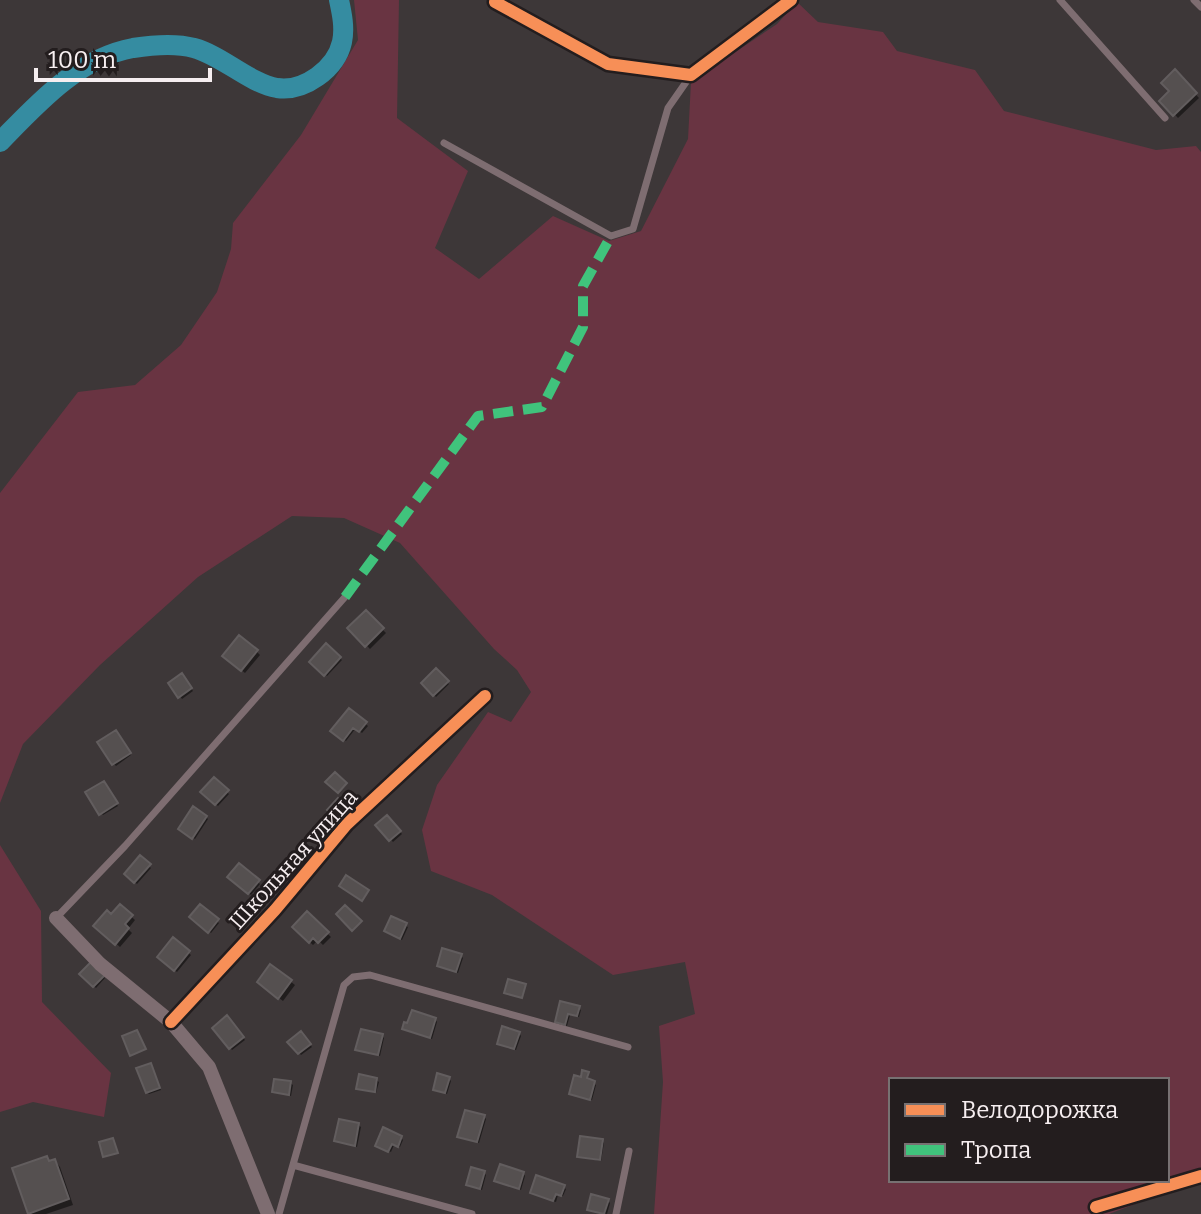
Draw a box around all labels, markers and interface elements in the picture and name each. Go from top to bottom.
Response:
scale bar [36,32,210,82]
text: 100 m [48,46,116,74]
street label: Школьная улица [223,784,363,935]
legend [889,1078,1169,1182]
text: Велодорожка [961,1096,1118,1124]
text: Тропа [961,1136,1032,1164]

